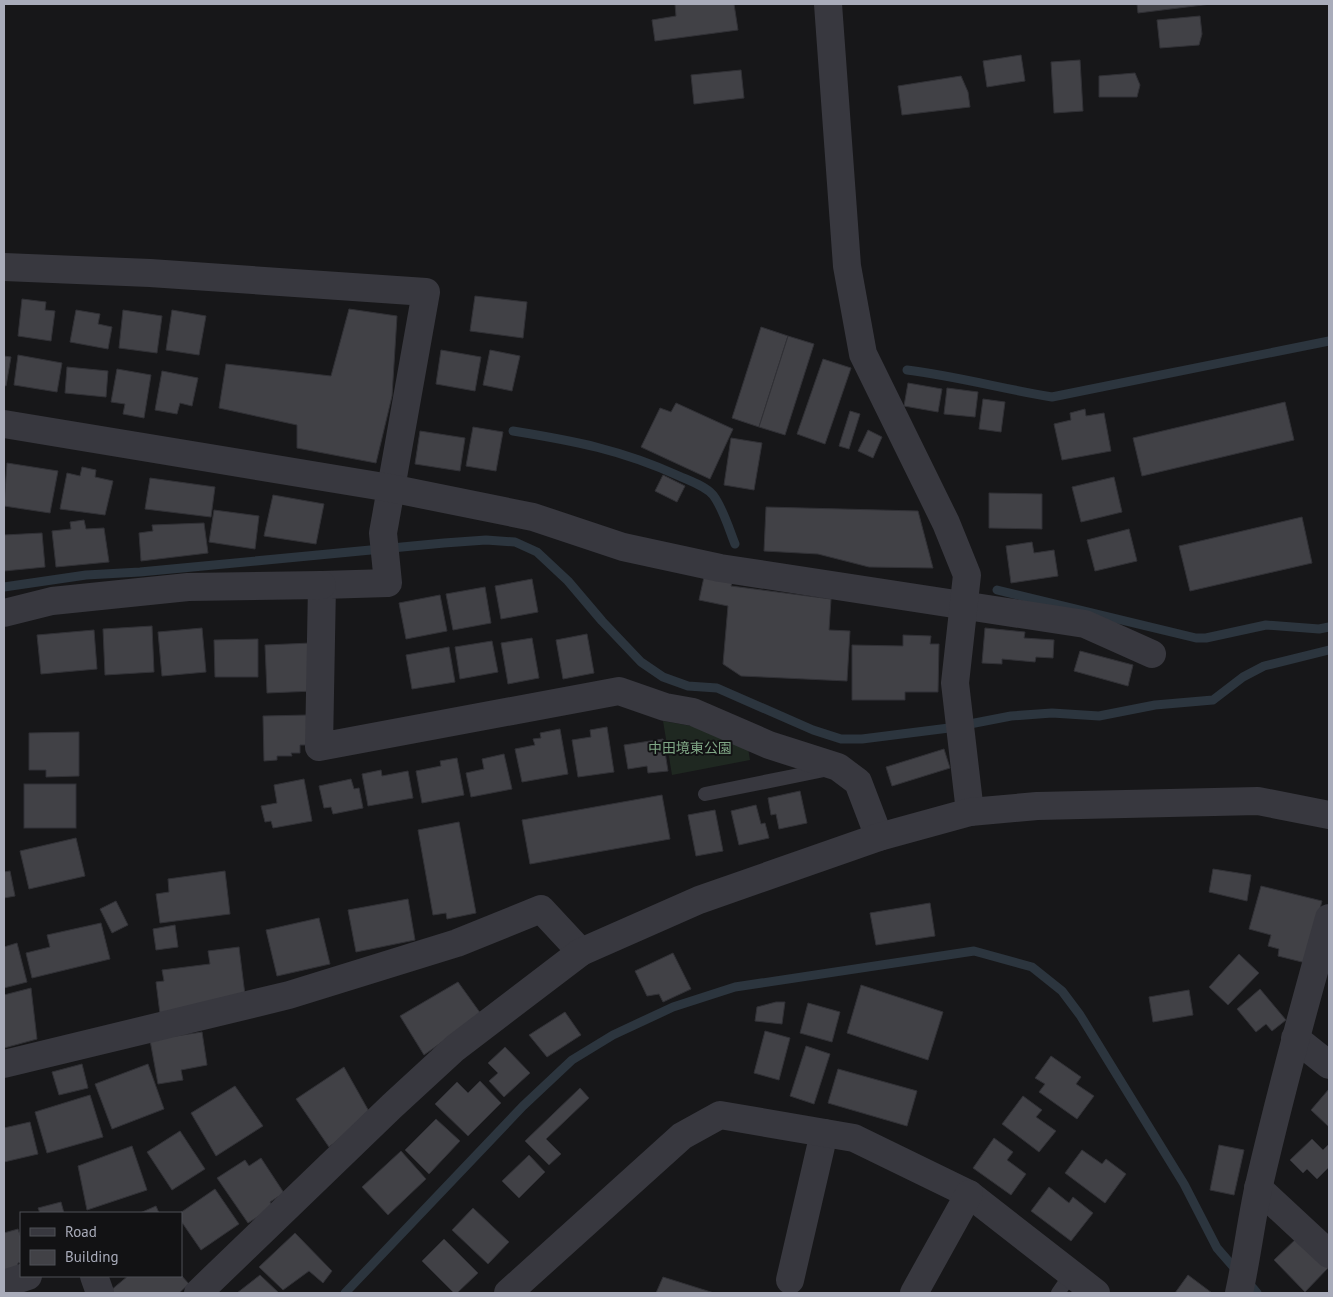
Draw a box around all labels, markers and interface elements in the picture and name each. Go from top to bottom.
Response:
park label: 中田境東公園 [648,739,732,757]
legend [20,1212,182,1277]
text: Road [65,1222,97,1241]
text: Building [65,1247,119,1266]

